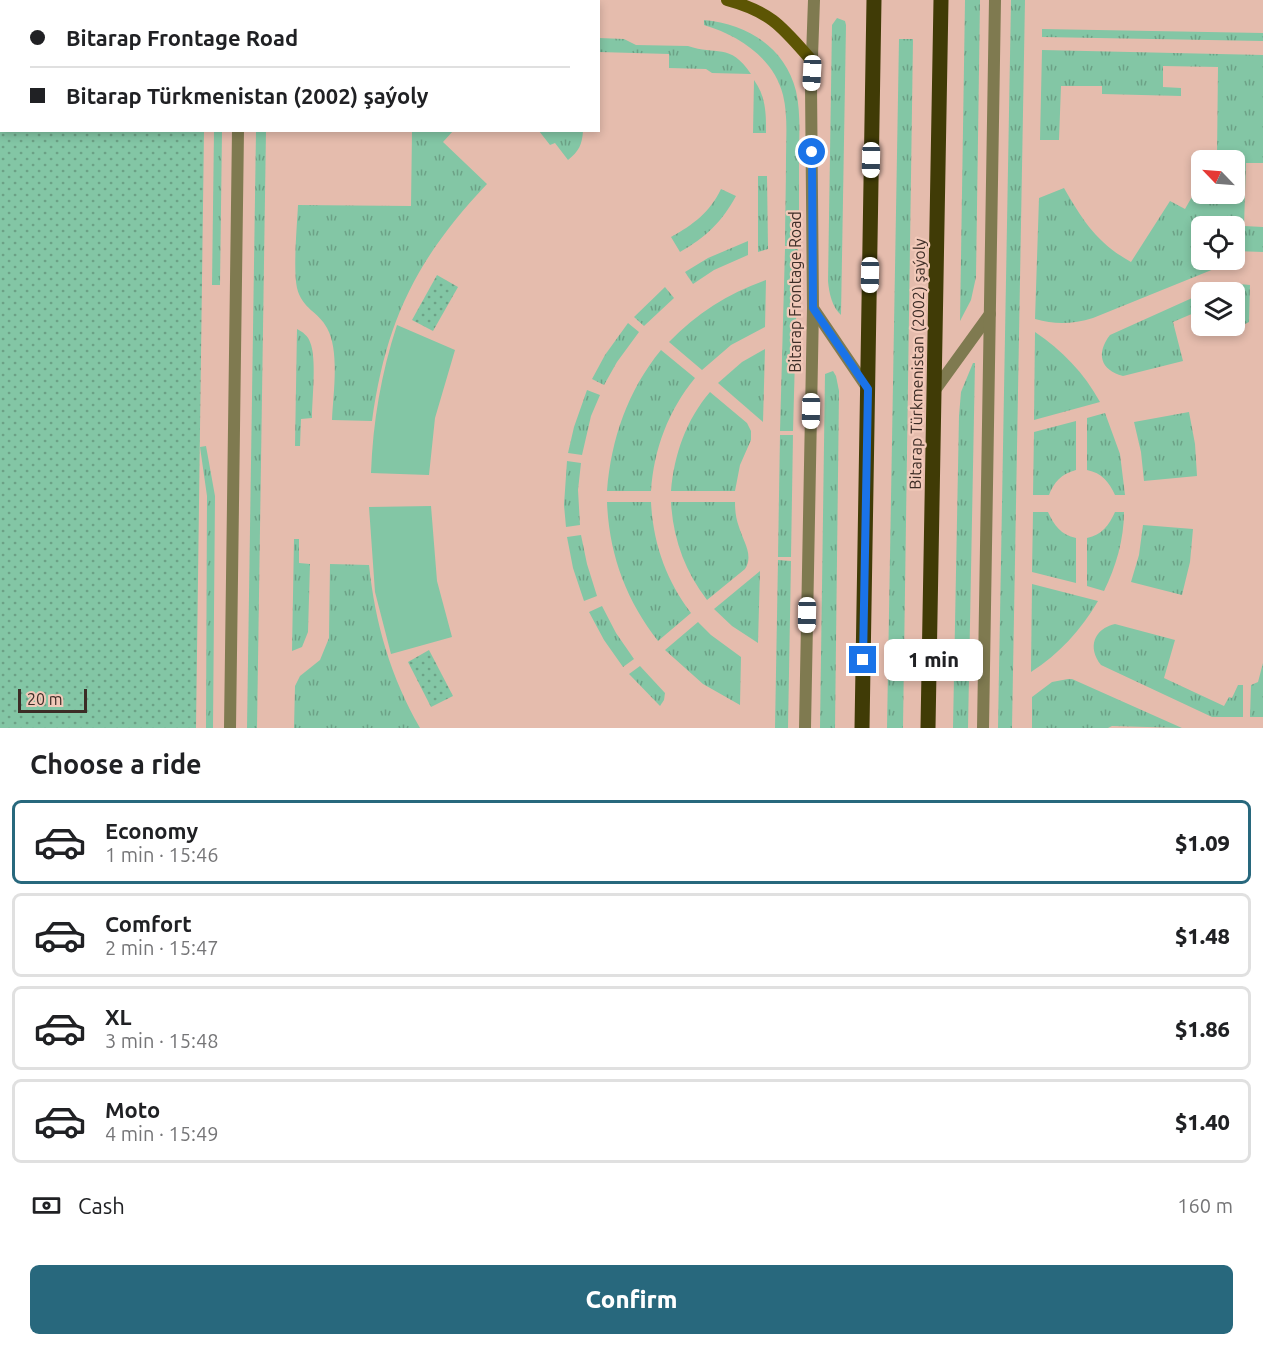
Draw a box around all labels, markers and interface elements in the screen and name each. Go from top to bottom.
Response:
text: Bitarap Frontage Road [66,25,298,50]
car [802,55,822,91]
text: Bitarap Türkmenistan (2002) şaýoly [66,83,428,108]
route start [798,138,825,165]
car [862,142,880,178]
north arrow [1191,150,1245,204]
map controls [1191,150,1245,336]
street label: Bitarap Frontage Road [786,211,804,373]
button: locate [1191,216,1245,270]
street label: Bitarap Türkmenistan (2002) şaýoly [906,238,929,490]
car [861,257,879,293]
button: layers [1191,282,1245,336]
car [802,393,820,429]
car [798,597,816,633]
callout: 1 min [884,639,983,681]
route end [849,646,876,673]
text: 1 min [908,648,959,671]
scale bar [18,686,87,714]
text: 20 m [27,690,63,708]
text: Choose a ride [30,749,202,779]
icon: car [33,815,87,869]
text: Economy [105,818,198,843]
text: $1.09 [1175,830,1230,855]
text: 1 min · 15:46 [105,843,219,866]
icon: car [33,908,87,962]
text: Comfort [105,911,192,936]
text: $1.48 [1175,923,1230,948]
text: 2 min · 15:47 [105,936,219,959]
icon: car [33,1001,87,1055]
text: XL [105,1004,132,1029]
text: $1.86 [1175,1016,1230,1041]
text: 3 min · 15:48 [105,1029,219,1052]
icon: car [33,1094,87,1148]
text: Moto [105,1097,160,1122]
text: $1.40 [1175,1109,1230,1134]
text: 4 min · 15:49 [105,1122,219,1145]
icon: cash [30,1189,63,1222]
text: Cash [78,1193,125,1218]
text: 160 m [1177,1194,1233,1217]
button: Confirm [30,1265,1233,1334]

